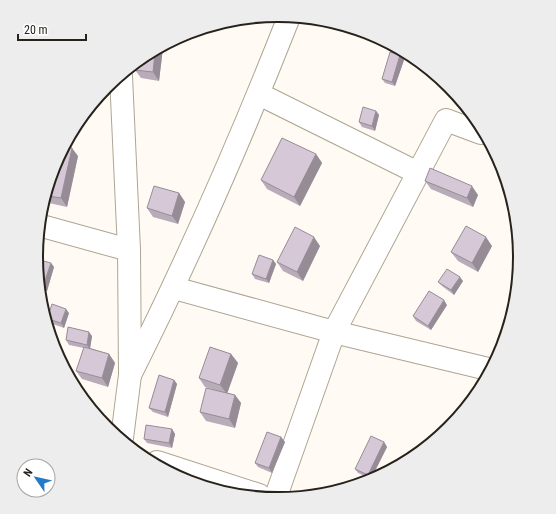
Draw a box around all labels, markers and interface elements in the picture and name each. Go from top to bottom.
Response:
scale bar [18,16,86,42]
text: 20 m [24,23,48,37]
north arrow [16,458,56,498]
text: N [21,466,36,479]

